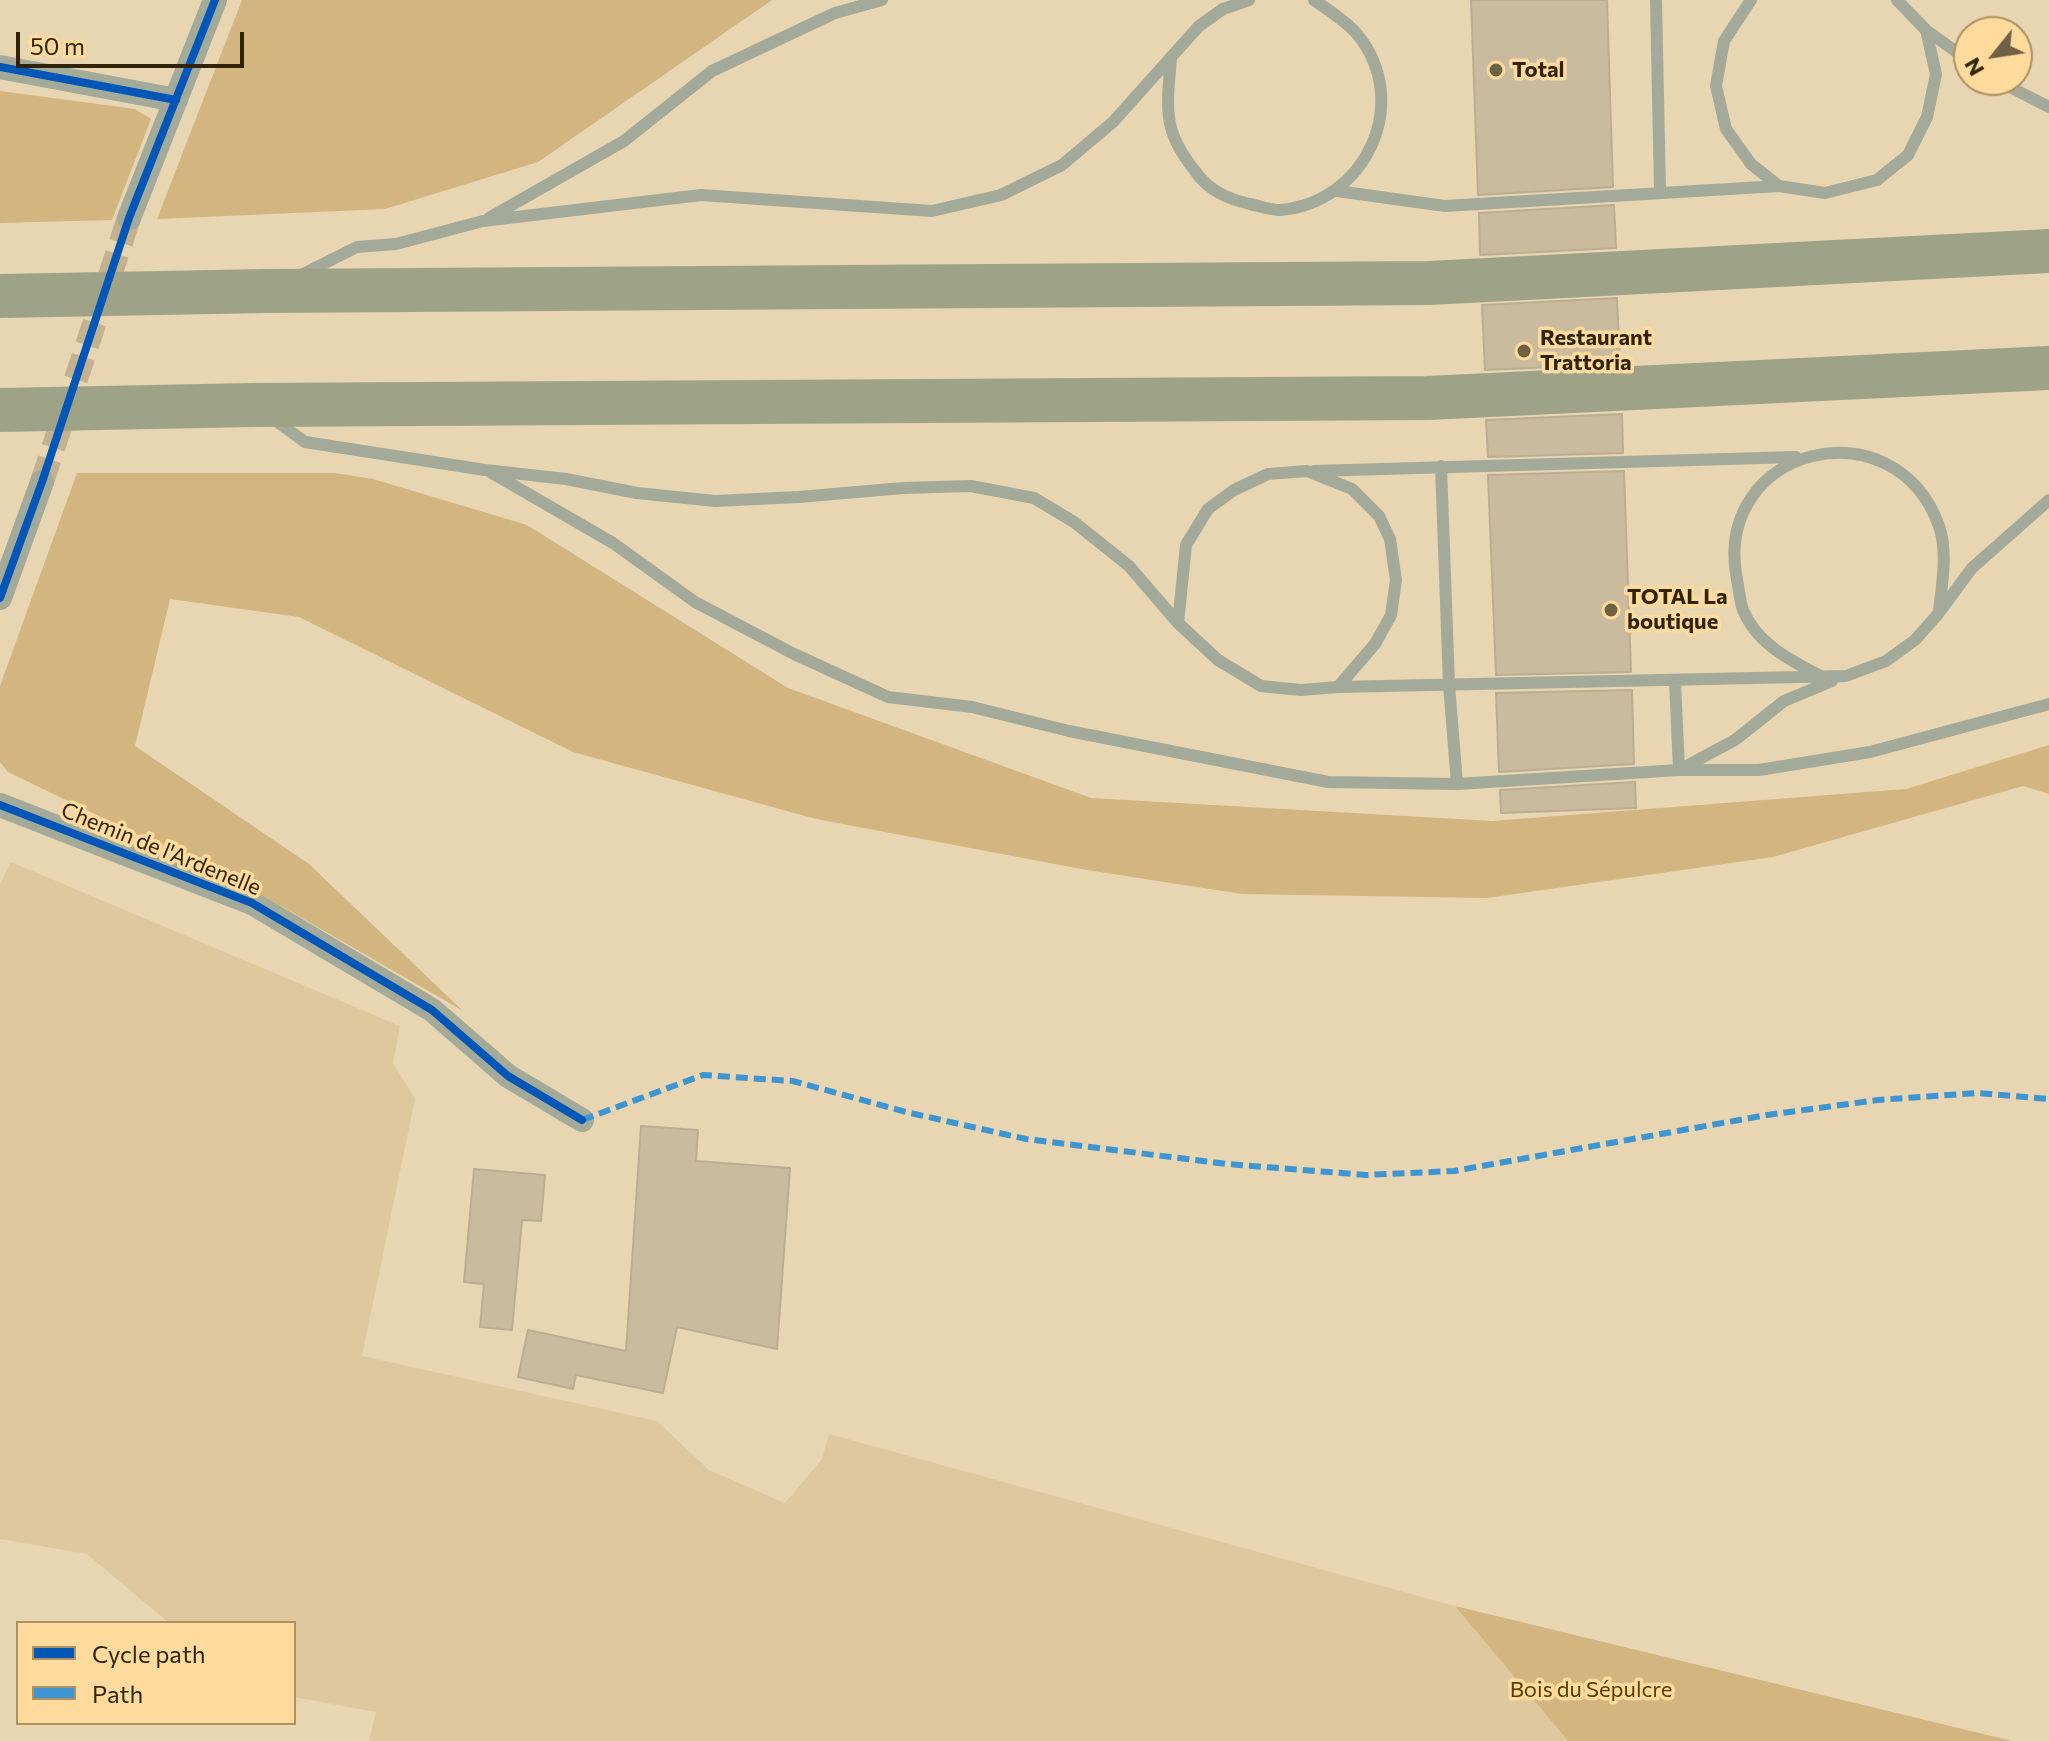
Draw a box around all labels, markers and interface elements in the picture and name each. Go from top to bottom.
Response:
scale bar [20,16,248,66]
north arrow [1953,16,2033,96]
text: 50 m [30,31,85,60]
text: N [1958,53,1989,81]
place label: Total [1512,57,1565,83]
marker: Total [1487,61,1505,79]
place label: Restaurant Trattoria [1540,325,1652,376]
marker: Restaurant Trattoria [1515,342,1533,360]
place label: TOTAL La boutique [1627,584,1728,636]
marker: TOTAL La boutique [1602,601,1620,619]
street label: Chemin de l'Ardenelle [57,797,265,901]
legend [16,1621,296,1725]
text: Cycle path [92,1639,206,1668]
park label: Bois du Sépulcre [1510,1677,1672,1703]
text: Path [92,1679,143,1708]

